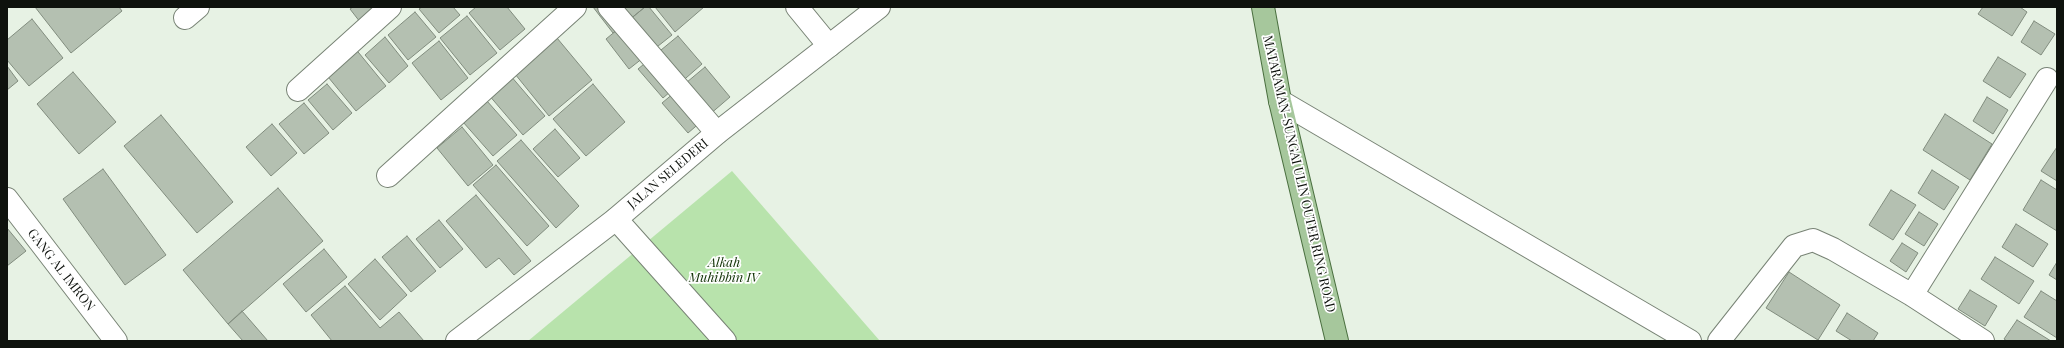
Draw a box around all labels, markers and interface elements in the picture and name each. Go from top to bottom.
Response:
street label: MATARAMAN-SUNGAI ULIN OUTER RING ROAD [1259,34,1339,314]
street label: JALAN SELEDERI [624,136,712,212]
street label: GANG AL IMRON [24,226,98,314]
park label: Alkah Muhibbin IV [689,255,759,286]

